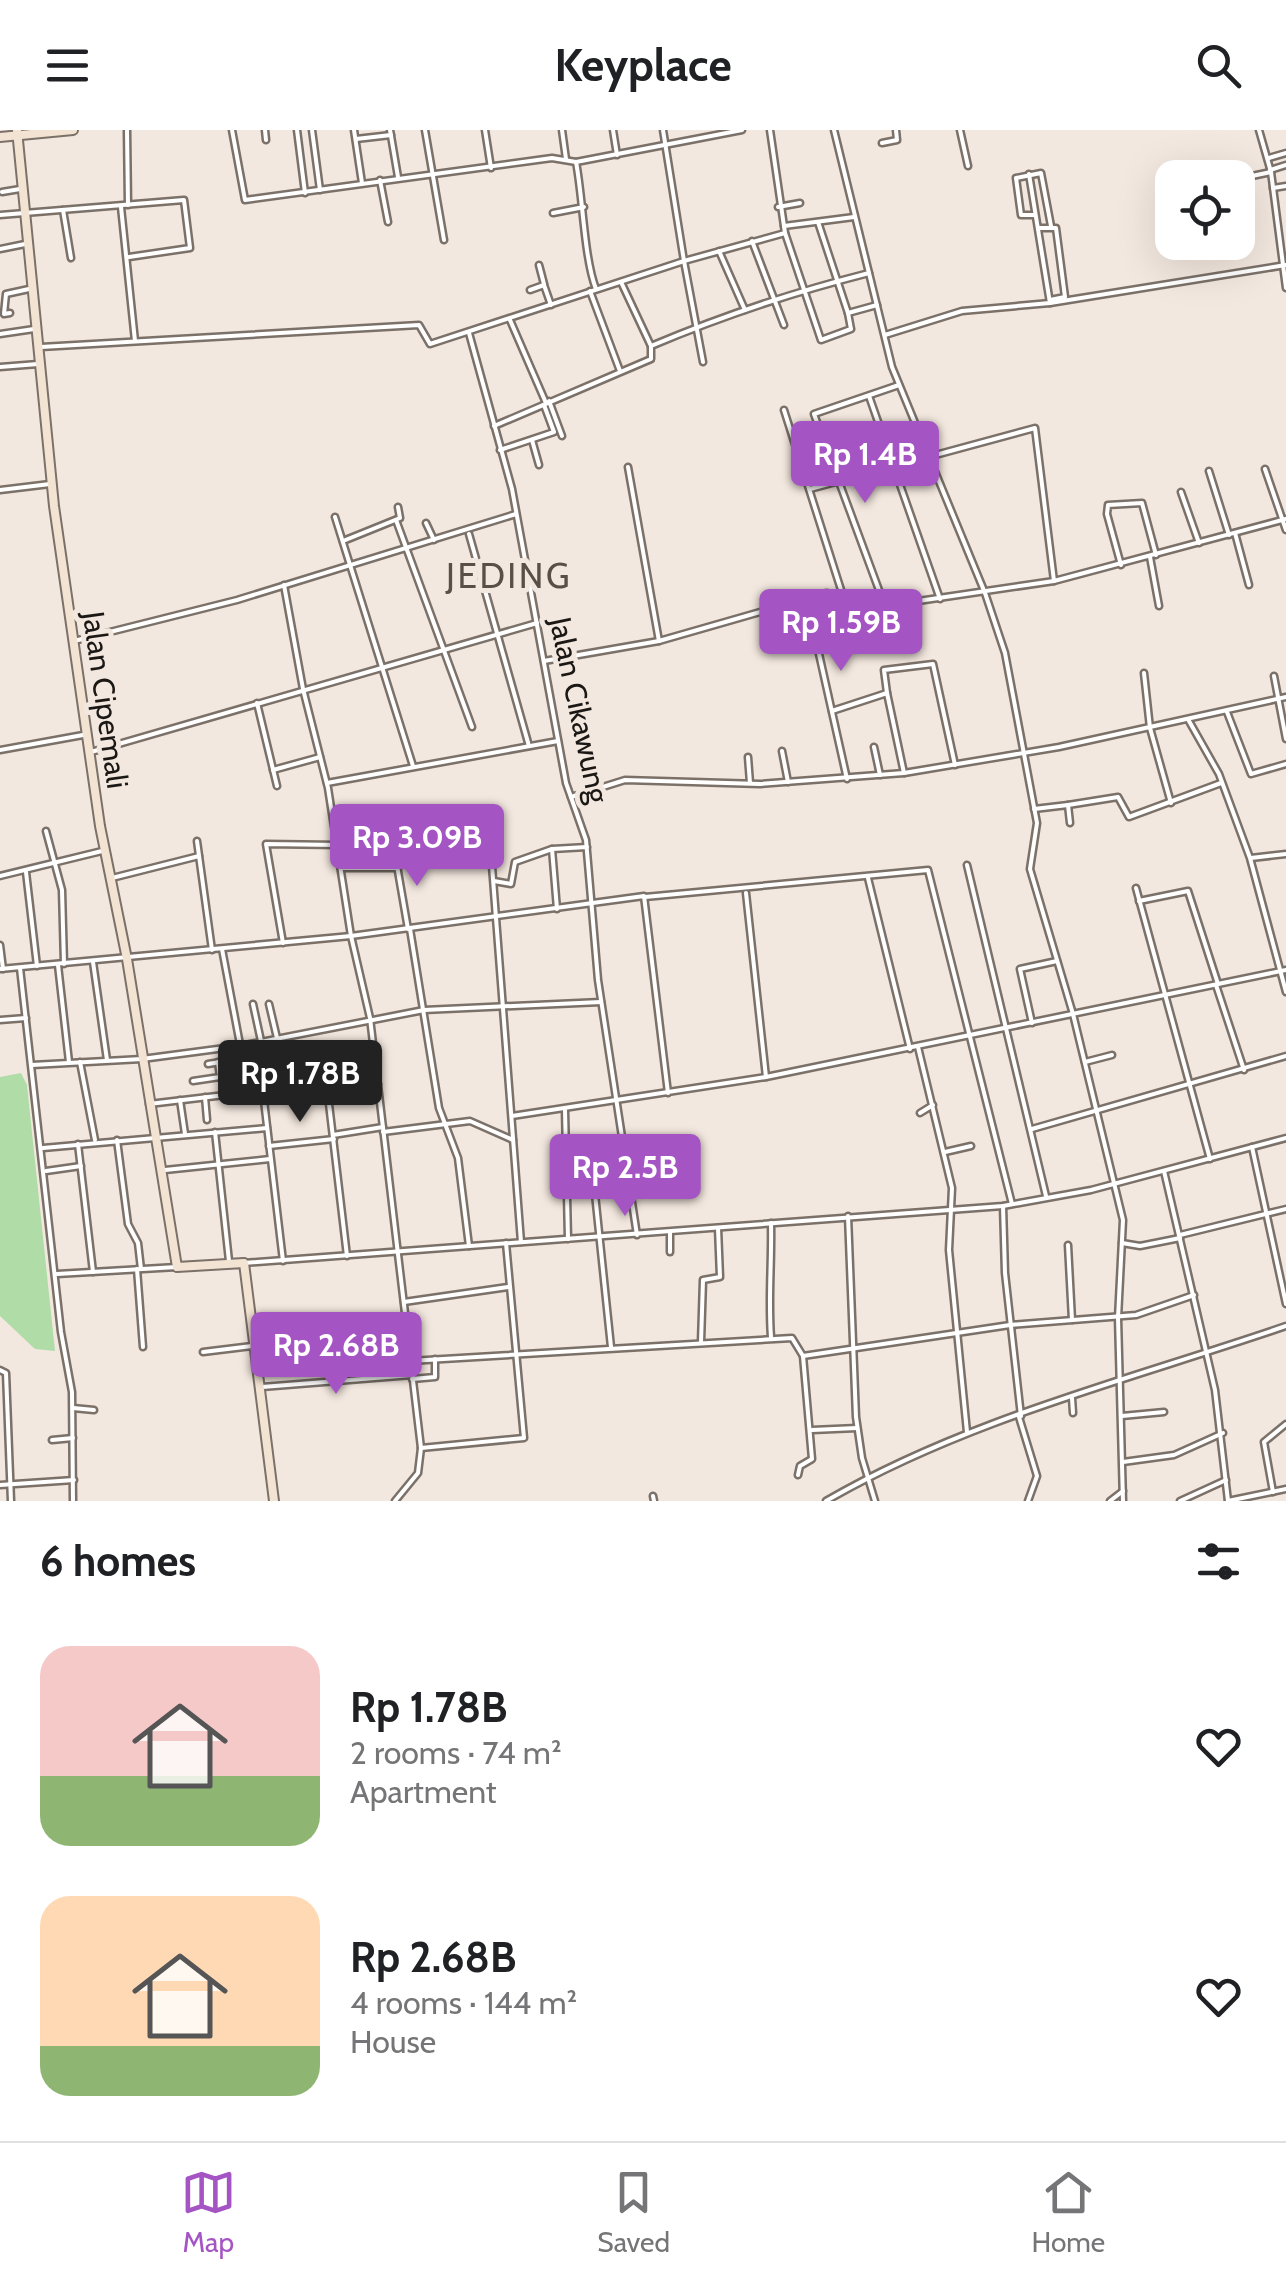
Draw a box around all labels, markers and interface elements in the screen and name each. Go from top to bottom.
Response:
icon: menu [40,38,95,93]
text: Keyplace [554,38,732,92]
icon: search [1191,38,1246,93]
map controls [1155,160,1255,260]
button: locate [1155,160,1255,260]
pin: Rp 1.4B [773,421,957,506]
text: Rp 1.4B [813,434,917,473]
district label: JEDING [445,554,572,597]
pin: Rp 1.59B [738,589,944,674]
text: Rp 1.59B [781,602,901,641]
street label: Jalan Cipemali [75,608,136,791]
street label: Jalan Cikawung [542,613,617,807]
pin: Rp 3.09B [314,804,520,889]
text: Rp 3.09B [352,817,482,856]
pin: Rp 1.78B [197,1040,403,1125]
text: Rp 1.78B [240,1053,360,1092]
pin: Rp 2.5B [533,1134,717,1219]
text: Rp 2.5B [572,1147,678,1186]
pin: Rp 2.68B [233,1312,439,1397]
text: Rp 2.68B [273,1325,399,1364]
icon: filters [1191,1534,1246,1589]
text: 6 homes [40,1535,196,1587]
text: Rp 1.78B [350,1681,507,1733]
icon: home [120,1686,240,1806]
icon: heart [1191,1719,1246,1774]
text: 2 rooms · 74 m² [350,1733,562,1772]
text: Apartment [350,1772,497,1811]
text: Rp 2.68B [350,1931,516,1983]
icon: home [120,1936,240,2056]
icon: heart [1191,1969,1246,2024]
text: 4 rooms · 144 m² [350,1983,577,2022]
text: House [350,2022,436,2061]
tab: Map [181,2165,236,2259]
tab: Saved [597,2165,670,2259]
tab: Home [1032,2165,1105,2259]

